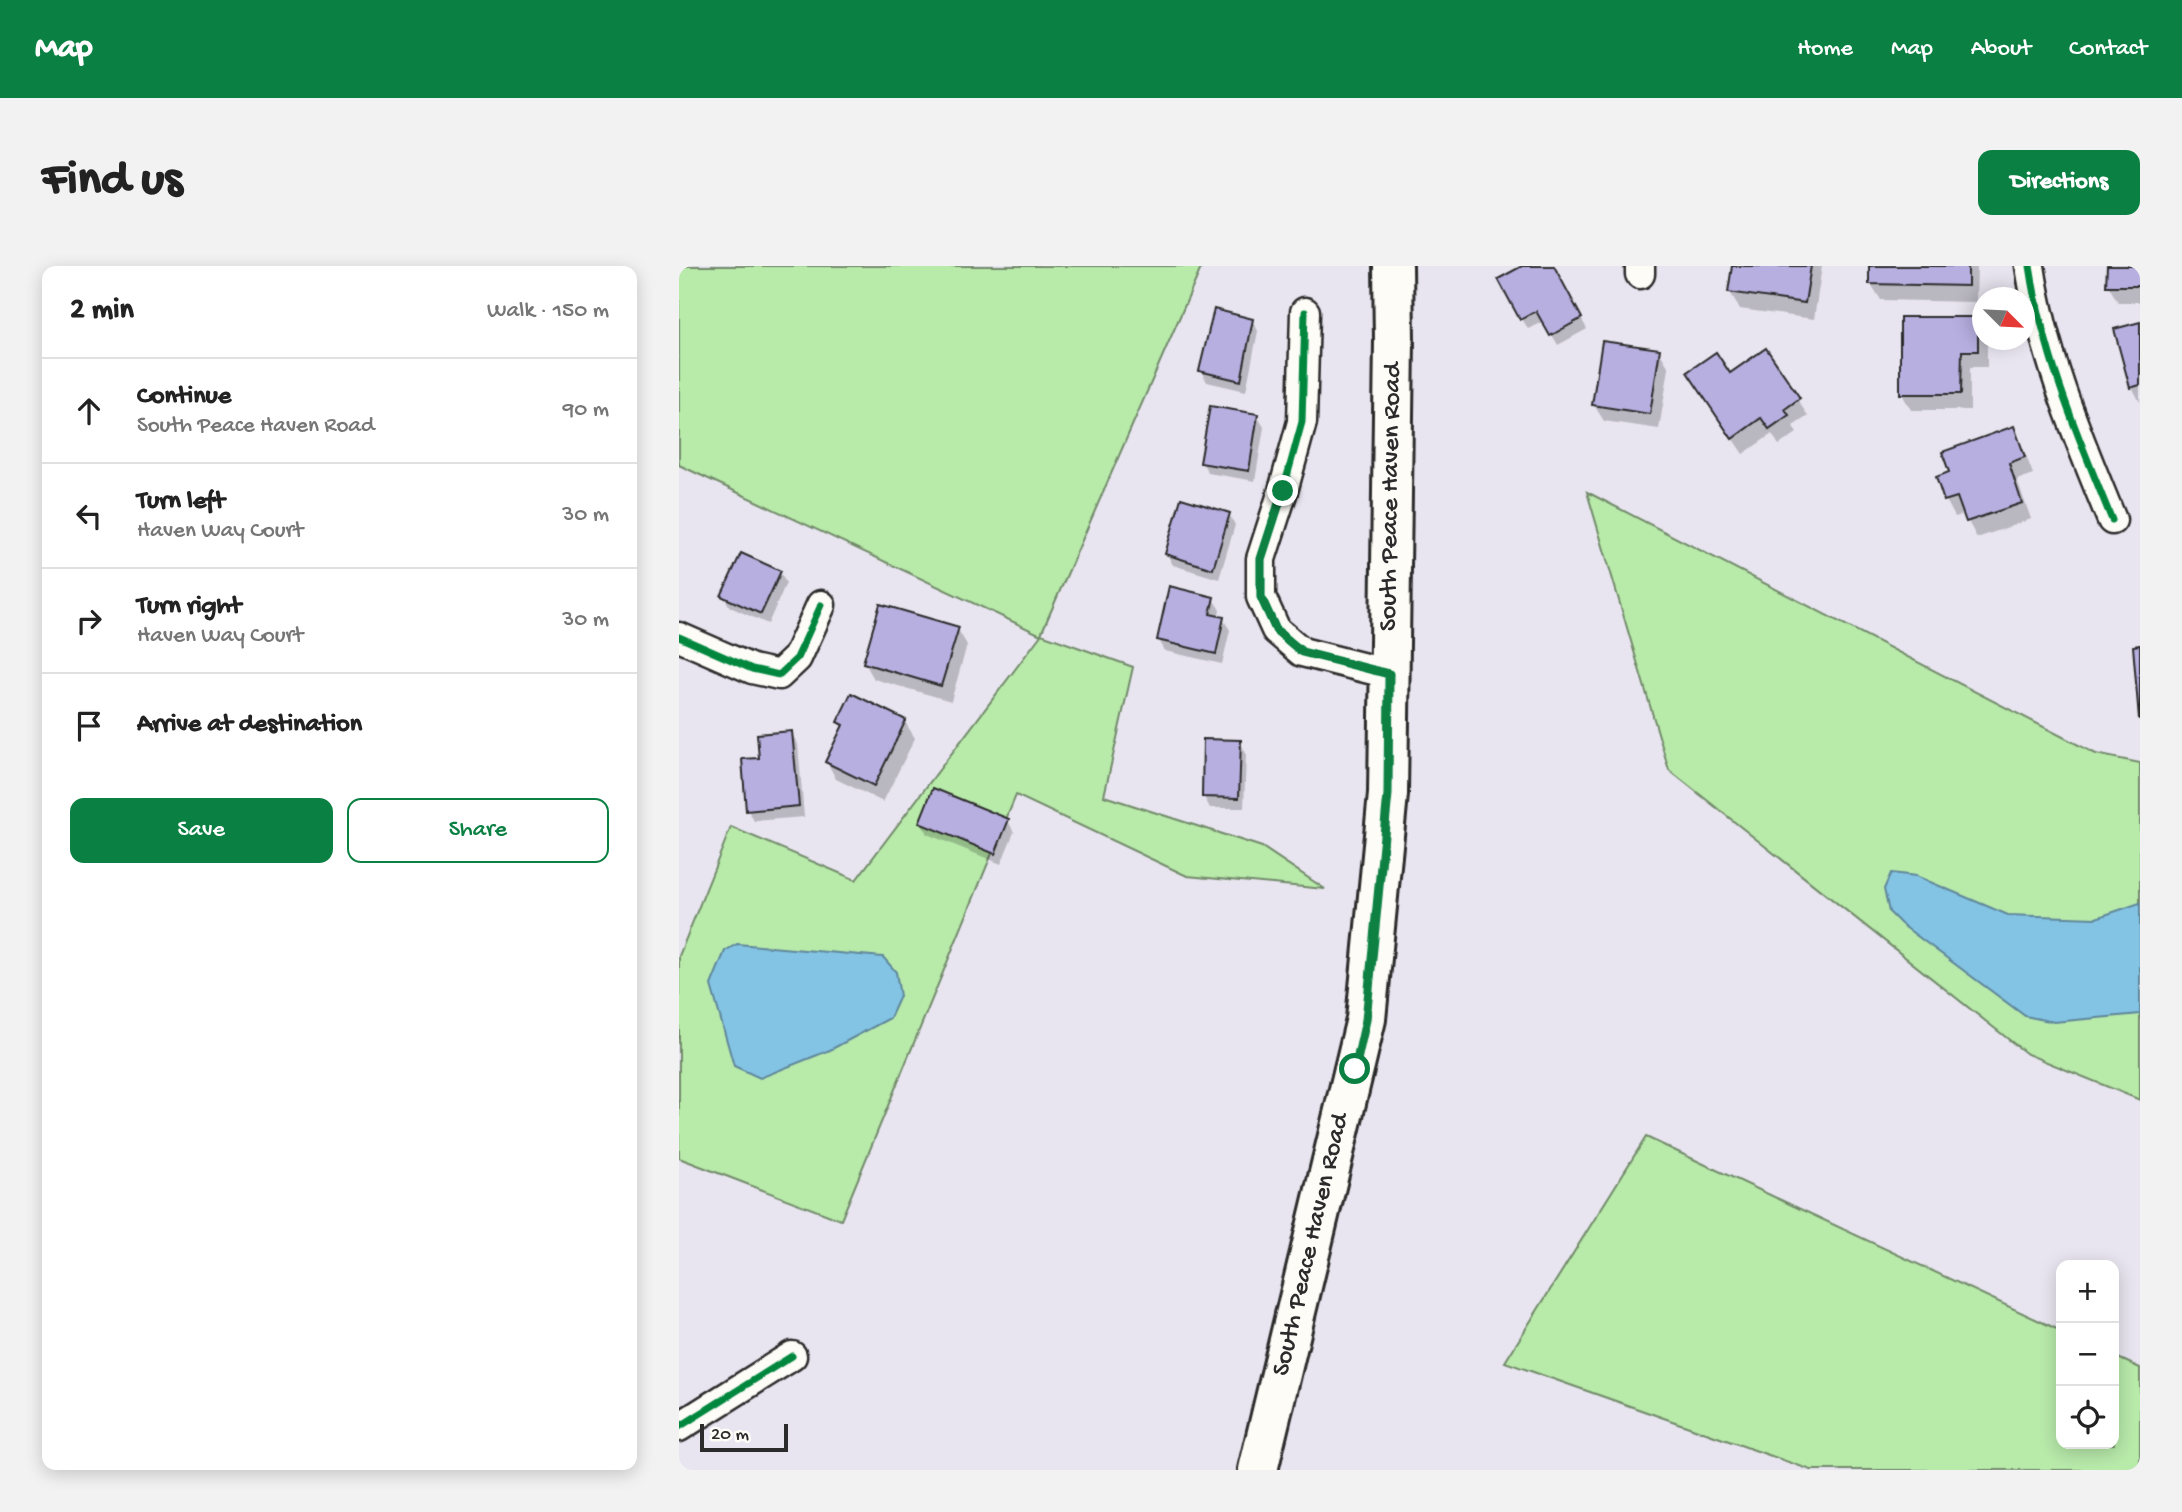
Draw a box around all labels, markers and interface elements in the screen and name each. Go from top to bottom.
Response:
text: Map [35,30,92,68]
text: Home [1797,35,1853,64]
text: Map [1891,35,1933,64]
text: About [1971,35,2031,64]
text: Contact [2069,35,2147,64]
button: Directions [1978,150,2140,215]
text: Find us [42,153,182,211]
north arrow [1972,287,2035,350]
text: 2 min [70,294,134,329]
text: Walk · 150 m [487,298,609,325]
street label: South Peace Haven Road [1374,361,1410,632]
text: Continue [137,382,231,413]
icon: ahead [70,392,108,430]
text: 90 m [563,397,609,424]
text: South Peace Haven Road [137,413,375,440]
route end [1267,475,1298,506]
text: Turn left [137,487,225,518]
icon: left [70,497,108,535]
text: 30 m [562,502,609,529]
text: Haven Way Court [137,518,303,545]
text: Turn right [137,592,241,623]
icon: right [70,602,108,640]
text: 30 m [562,607,609,634]
text: Haven Way Court [137,623,303,650]
icon: arrive [70,707,108,745]
text: Arrive at destination [137,710,362,741]
button: Save [70,798,333,863]
button: Share [347,798,609,863]
route start [1339,1053,1370,1084]
street label: South Peace Haven Road [1267,1109,1358,1379]
map controls [2056,1260,2119,1449]
button: + [2056,1260,2119,1323]
button: − [2056,1323,2119,1386]
button: locate [2056,1386,2119,1449]
scale bar [700,1421,787,1453]
text: 20 m [711,1424,749,1447]

